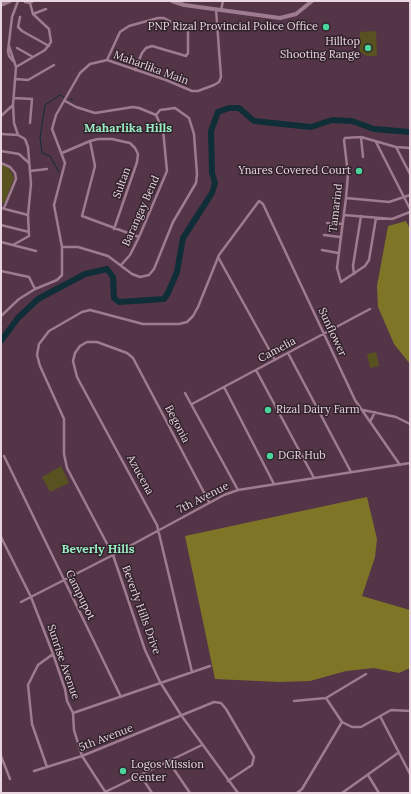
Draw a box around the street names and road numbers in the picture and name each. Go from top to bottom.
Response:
street label: Maharlika Main [112,48,190,88]
street label: Sultan [110,166,134,200]
street label: Barangay Bend [120,174,162,248]
street label: Tamarind [326,183,346,233]
street label: Sunflower [315,306,349,358]
street label: Camelia [256,335,298,365]
street label: Begonia [162,403,192,445]
street label: Azucena [124,453,156,497]
street label: 7th Avenue [175,479,231,517]
street label: Beverly Hills Drive [119,564,163,656]
street label: Campupot [62,568,98,622]
street label: Sunrise Avenue [44,623,82,701]
street label: 5th Avenue [77,722,135,754]

